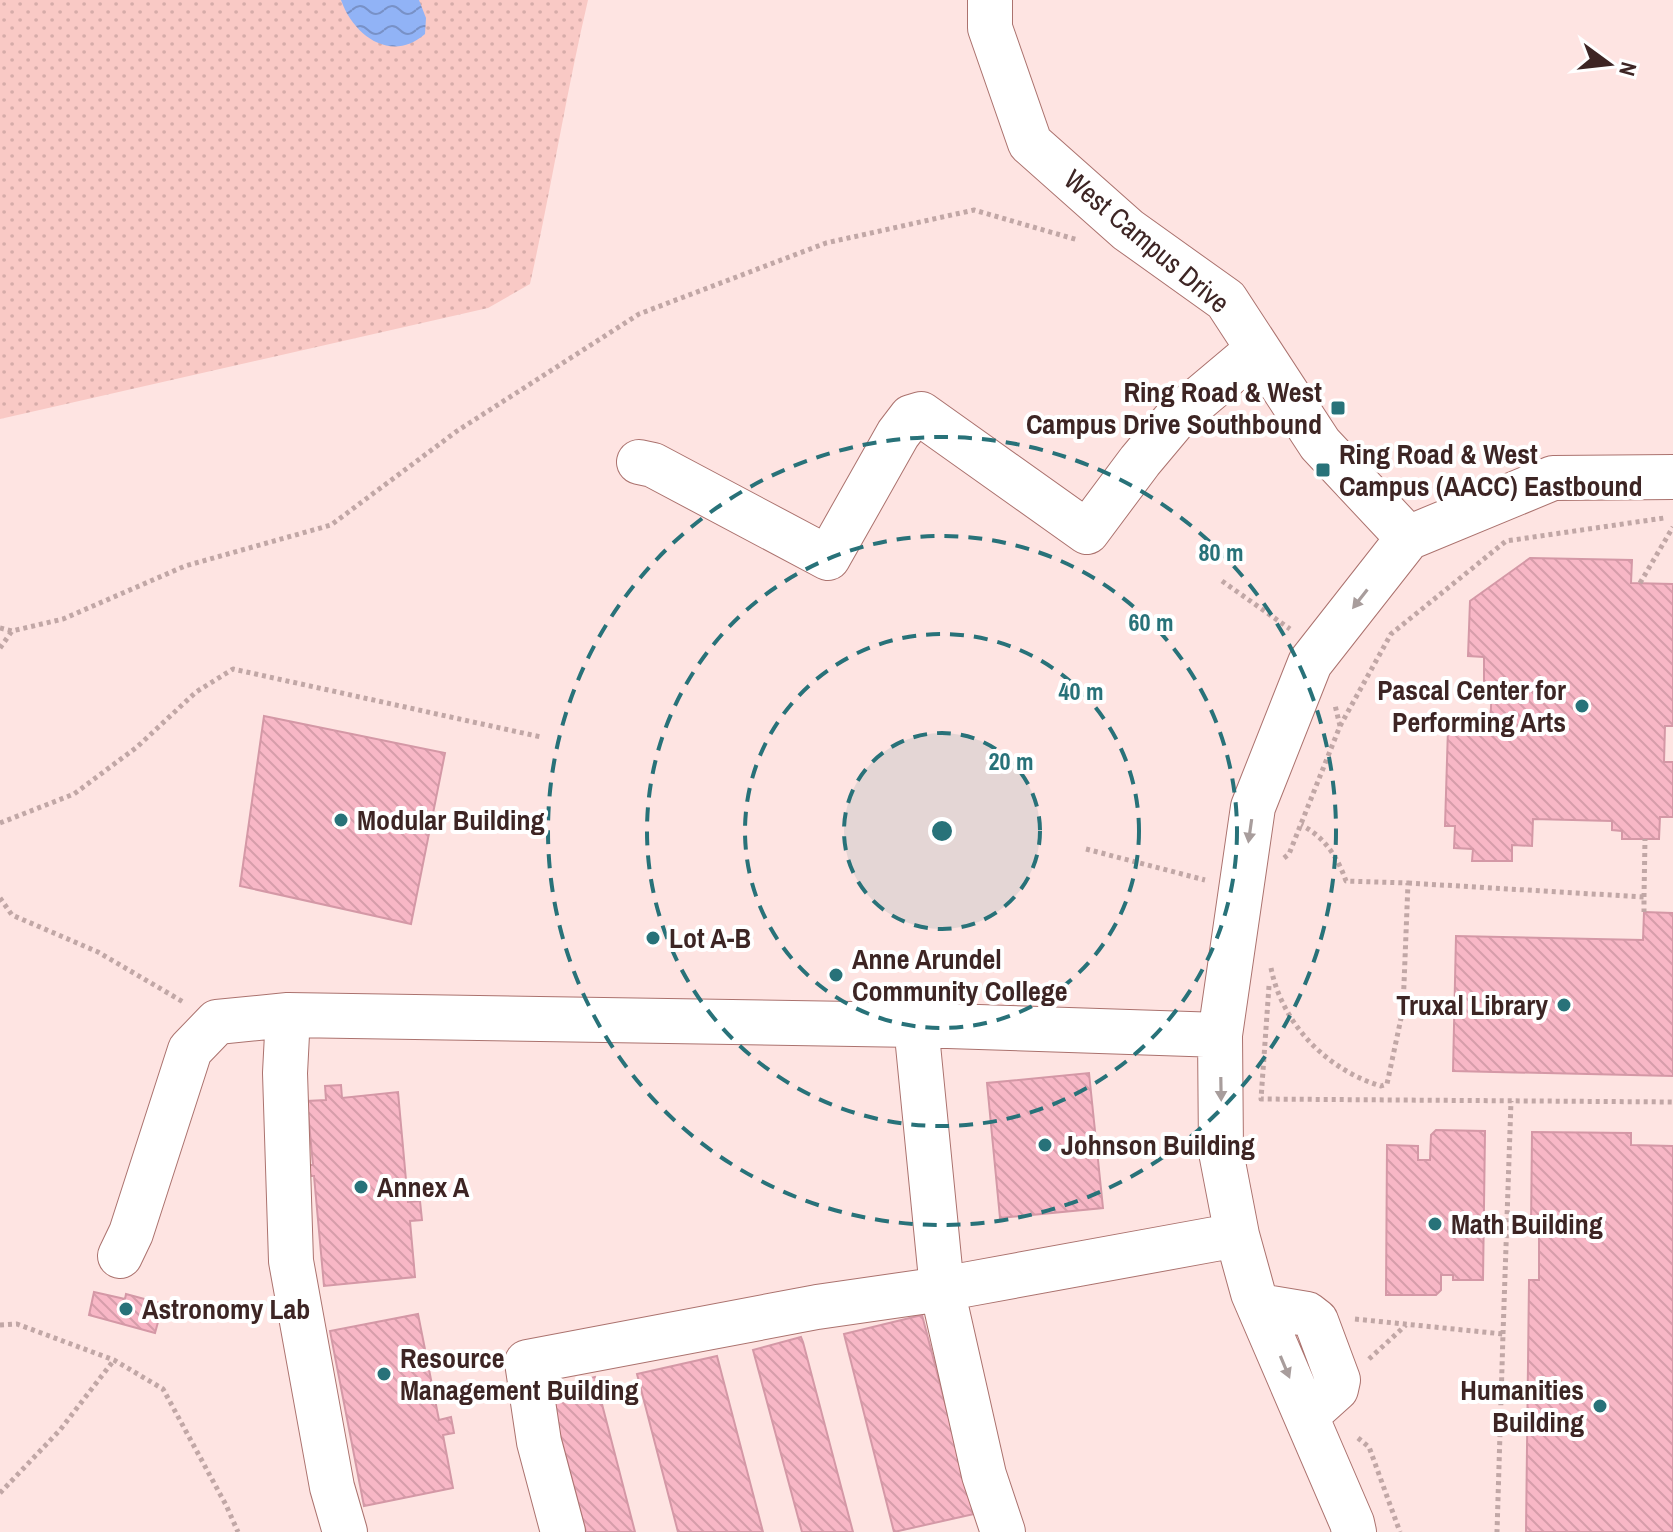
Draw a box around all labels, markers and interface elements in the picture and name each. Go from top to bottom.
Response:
north arrow [1569,24,1649,104]
text: N [1612,59,1644,79]
street label: West Campus Drive [1056,161,1238,321]
place label: Ring Road & West Campus Drive Southbound [1026,373,1322,443]
marker: Ring Road & West Campus Drive Southbound [1329,399,1347,417]
place label: Ring Road & West Campus (AACC) Eastbound [1339,435,1643,505]
marker: Ring Road & West Campus (AACC) Eastbound [1314,461,1332,479]
text: 80 m [1199,536,1243,568]
one-way arrow [1352,589,1368,609]
text: 60 m [1129,606,1173,638]
place label: Pascal Center for Performing Arts [1377,671,1566,741]
text: 40 m [1059,675,1103,707]
marker: Pascal Center for Performing Arts [1573,697,1591,715]
text: 20 m [989,745,1033,777]
place label: Modular Building [357,801,545,839]
marker: Modular Building [332,811,350,829]
centre of rings [928,817,956,845]
one-way arrow [1243,819,1256,844]
place label: Lot A-B [669,919,751,957]
marker: Lot A-B [644,929,662,947]
place label: Anne Arundel Community College [852,940,1068,1010]
marker: Anne Arundel Community College [827,966,845,984]
place label: Truxal Library [1396,986,1548,1024]
marker: Truxal Library [1555,996,1573,1014]
one-way arrow [1215,1077,1227,1102]
place label: Johnson Building [1061,1126,1255,1164]
marker: Johnson Building [1036,1136,1054,1154]
place label: Annex A [377,1168,470,1206]
marker: Annex A [352,1178,370,1196]
place label: Math Building [1451,1205,1603,1243]
marker: Math Building [1426,1215,1444,1233]
place label: Astronomy Lab [142,1290,310,1328]
marker: Astronomy Lab [117,1300,135,1318]
place label: Resource Management Building [400,1339,639,1409]
one-way arrow [1278,1355,1291,1378]
marker: Resource Management Building [375,1365,393,1383]
place label: Humanities Building [1460,1371,1584,1441]
marker: Humanities Building [1591,1397,1609,1415]

